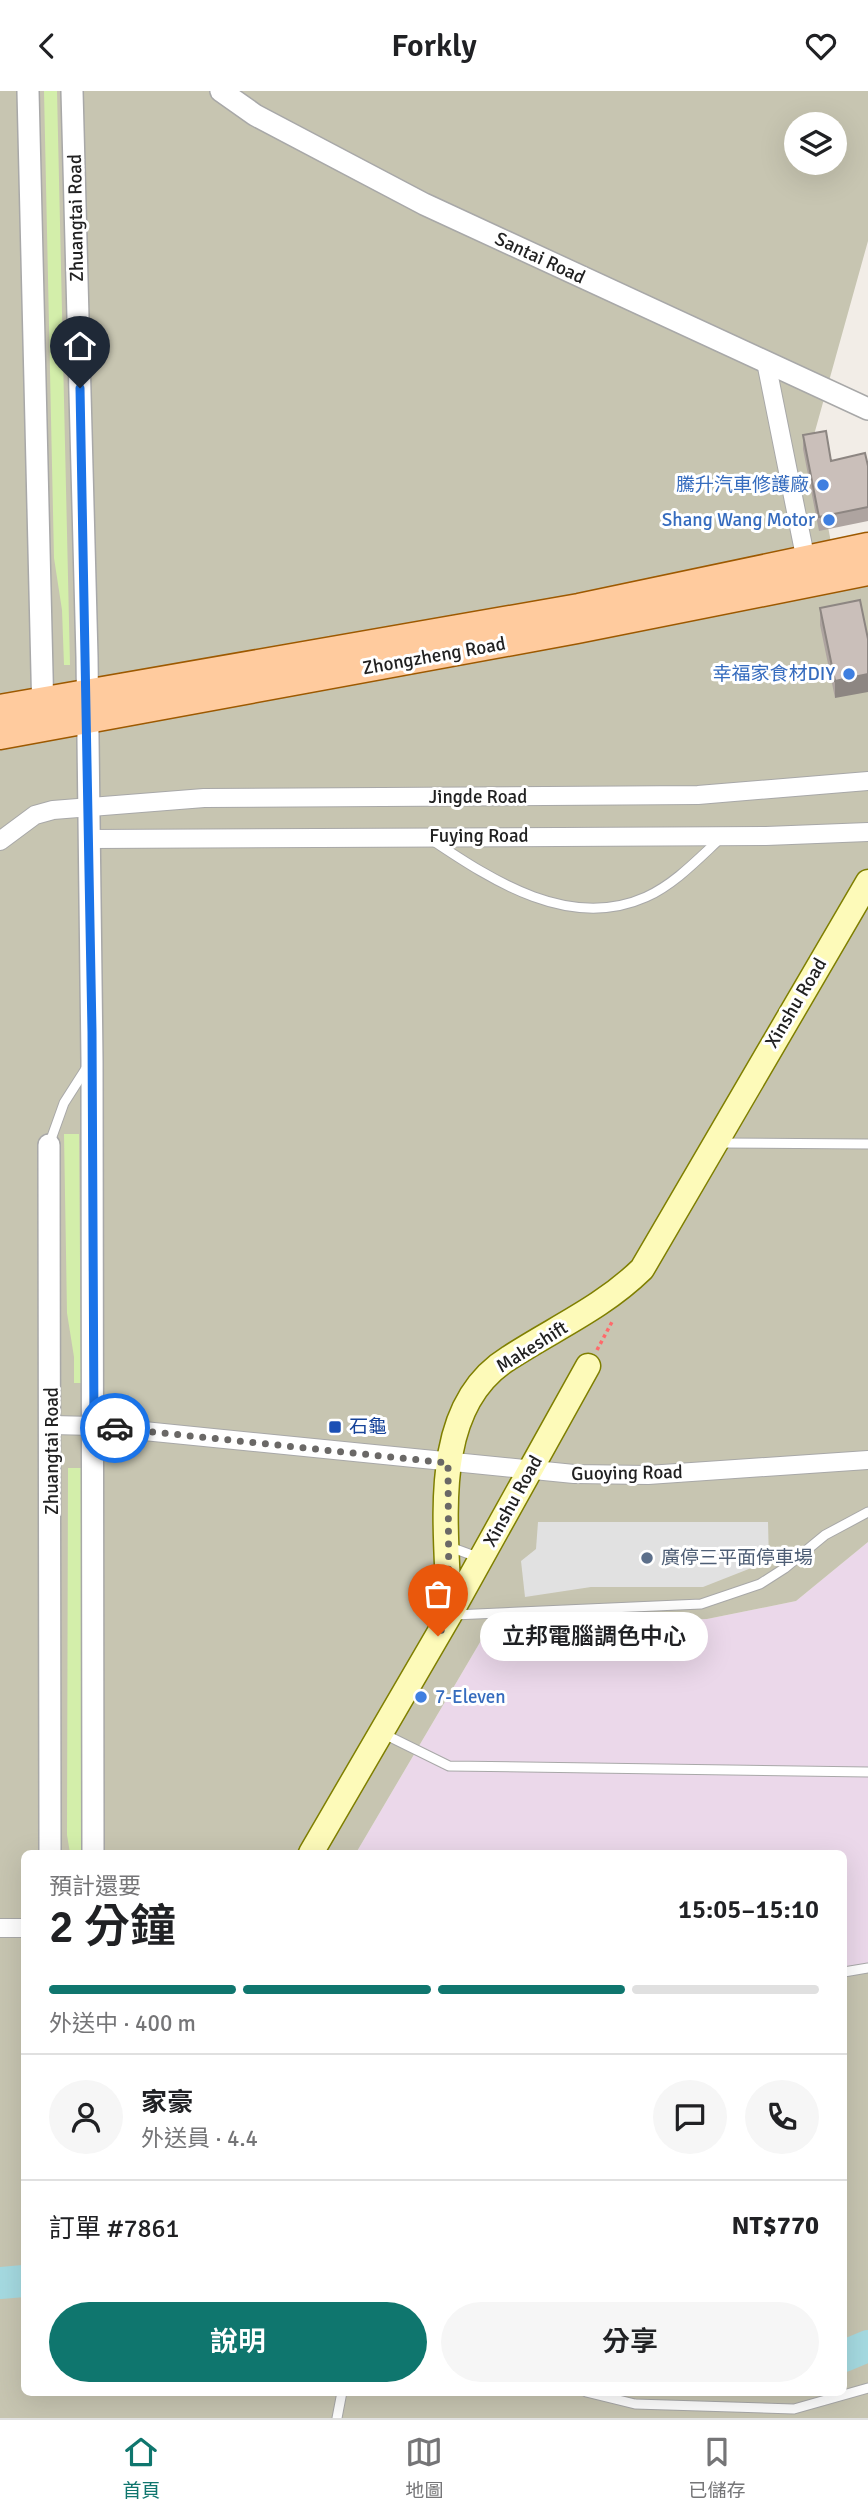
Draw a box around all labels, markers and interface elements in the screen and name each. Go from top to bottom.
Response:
text: Forkly [391,26,477,65]
icon: back [28,27,66,65]
icon: heart [802,27,840,65]
map controls [784,112,847,175]
button: layers [784,112,847,175]
street label: Zhuangtai Road [63,154,89,282]
street label: Santai Road [491,227,589,289]
pin [50,316,110,388]
icon: home [61,327,99,365]
place label: 騰升汽車修護廠 [676,473,809,497]
marker: 騰升汽車修護廠 [815,477,831,493]
place label: Shang Wang Motor [662,508,815,532]
marker: Shang Wang Motor [821,512,837,528]
street label: Zhongzheng Road [361,632,507,680]
place label: 幸福家食材DIY [713,662,835,686]
marker: 幸福家食材DIY [841,666,857,682]
street label: Jingde Road [429,785,527,809]
street label: Fuying Road [429,824,529,848]
street label: Xinshu Road [760,954,832,1052]
street label: Makeshift [492,1316,572,1378]
street label: Zhuangtai Road [40,1387,64,1515]
courier [80,1393,150,1463]
icon: car [96,1409,134,1447]
place label: 石龜 [349,1415,387,1439]
marker: 石龜 [327,1419,343,1435]
street label: Xinshu Road [478,1451,548,1551]
street label: Guoying Road [571,1460,683,1486]
place label: 廣停三平面停車場 [661,1546,813,1570]
marker: 廣停三平面停車場 [639,1550,655,1566]
pin [408,1564,468,1636]
icon: bag [419,1575,457,1613]
callout: 立邦電腦調色中心 [480,1611,708,1661]
text: 立邦電腦調色中心 [502,1622,686,1651]
place label: 7-Eleven [435,1685,506,1709]
marker: 7-Eleven [413,1689,429,1705]
text: 預計還要 [49,1872,141,1901]
text: 15:05–15:10 [678,1894,819,1926]
text: 2 分鐘 [49,1899,176,1955]
text: 外送中 · 400 m [49,2009,196,2038]
button: person [49,2080,123,2154]
button: chat [653,2080,727,2154]
button: phone [745,2080,819,2154]
text: 家豪 [141,2087,193,2119]
text: 外送員 · 4.4 [141,2124,258,2153]
text: NT$770 [732,2210,819,2242]
text: 訂單 #7861 [49,2213,180,2245]
button: 說明 [49,2302,427,2382]
button: 分享 [441,2302,819,2382]
tab: 首頁 [122,2433,161,2503]
tab: 地圖 [405,2433,444,2503]
tab: 已儲存 [688,2433,746,2503]

